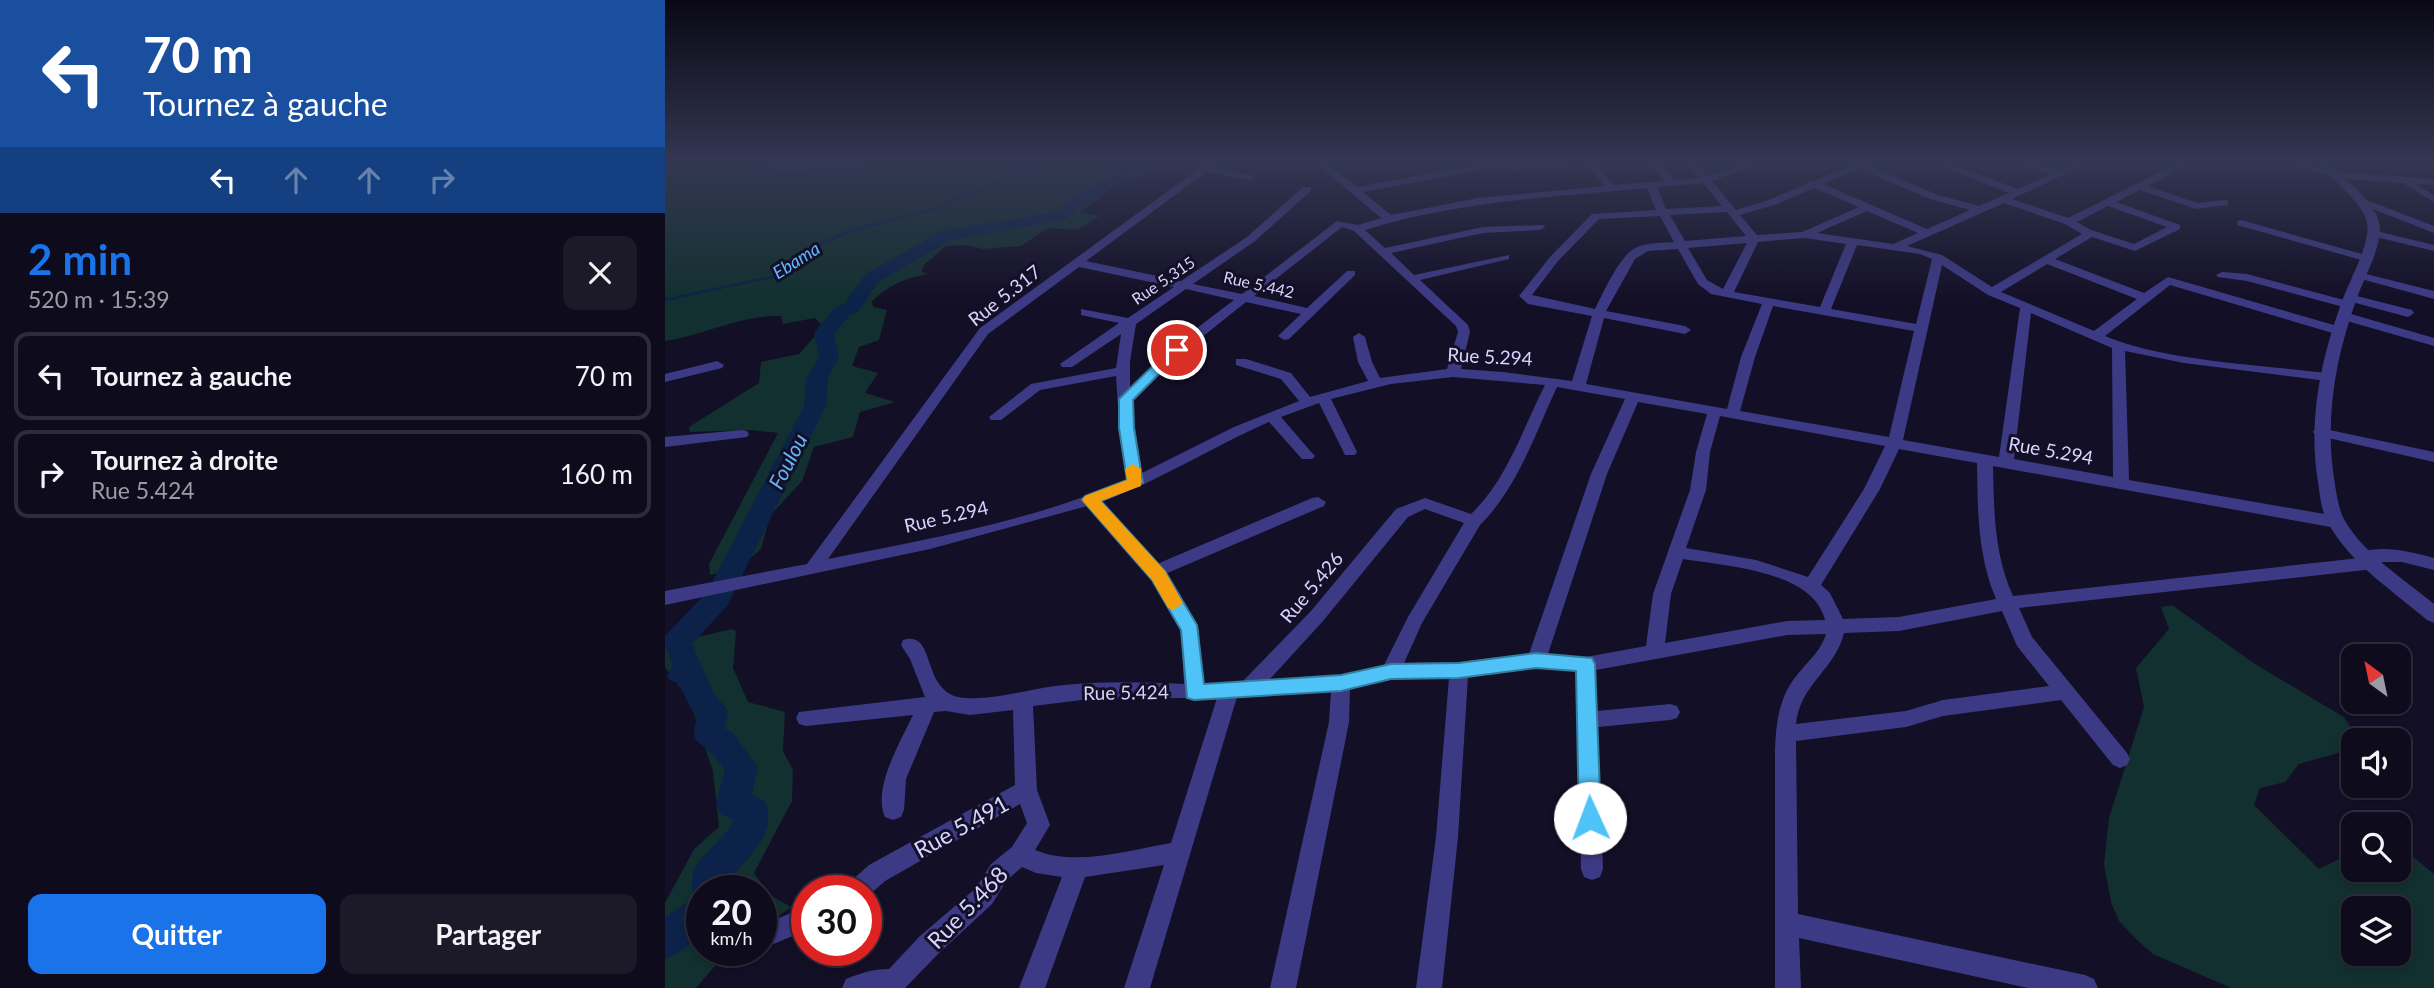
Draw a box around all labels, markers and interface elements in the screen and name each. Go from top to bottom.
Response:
text: 70 m [143,25,253,83]
icon: left [28,28,119,119]
text: Tournez à gauche [143,84,388,123]
icon: left [204,161,242,199]
icon: ahead [277,161,315,199]
icon: ahead [350,161,388,199]
icon: right [423,161,461,199]
text: 2 min [28,234,132,284]
button: close [563,236,637,310]
water label: Ebama [768,237,824,283]
street label: Rue 5.315 [1128,252,1198,308]
street label: Rue 5.317 [963,260,1045,330]
street label: Rue 5.442 [1222,267,1296,301]
text: 520 m · 15:39 [28,285,170,313]
pin [1147,320,1207,380]
icon: arrive [1158,331,1196,369]
street label: Rue 5.294 [1447,342,1533,370]
icon: left [32,357,70,395]
text: Tournez à gauche [91,360,292,392]
text: 70 m [575,360,633,392]
water label: Foulou [762,429,812,493]
street label: Rue 5.294 [2007,431,2095,469]
text: Tournez à droite [91,444,278,476]
icon: right [32,455,70,493]
text: 160 m [560,458,633,490]
text: Rue 5.424 [91,476,195,504]
street label: Rue 5.294 [902,495,990,537]
street label: Rue 5.426 [1275,547,1347,627]
north arrow [2341,644,2411,714]
map controls [2341,644,2411,966]
street label: Rue 5.424 [1083,680,1169,704]
button: sound [2341,728,2411,798]
position arrow [1553,781,1627,855]
street label: Rue 5.491 [909,789,1013,863]
button: search [2341,812,2411,882]
street label: Rue 5.468 [921,860,1013,954]
speed limit sign: 30 [791,875,882,966]
text: 20 [711,890,752,932]
button: Quitter [28,894,326,974]
button: Partager [340,894,637,974]
button: layers [2341,896,2411,966]
text: km/h [710,927,753,949]

